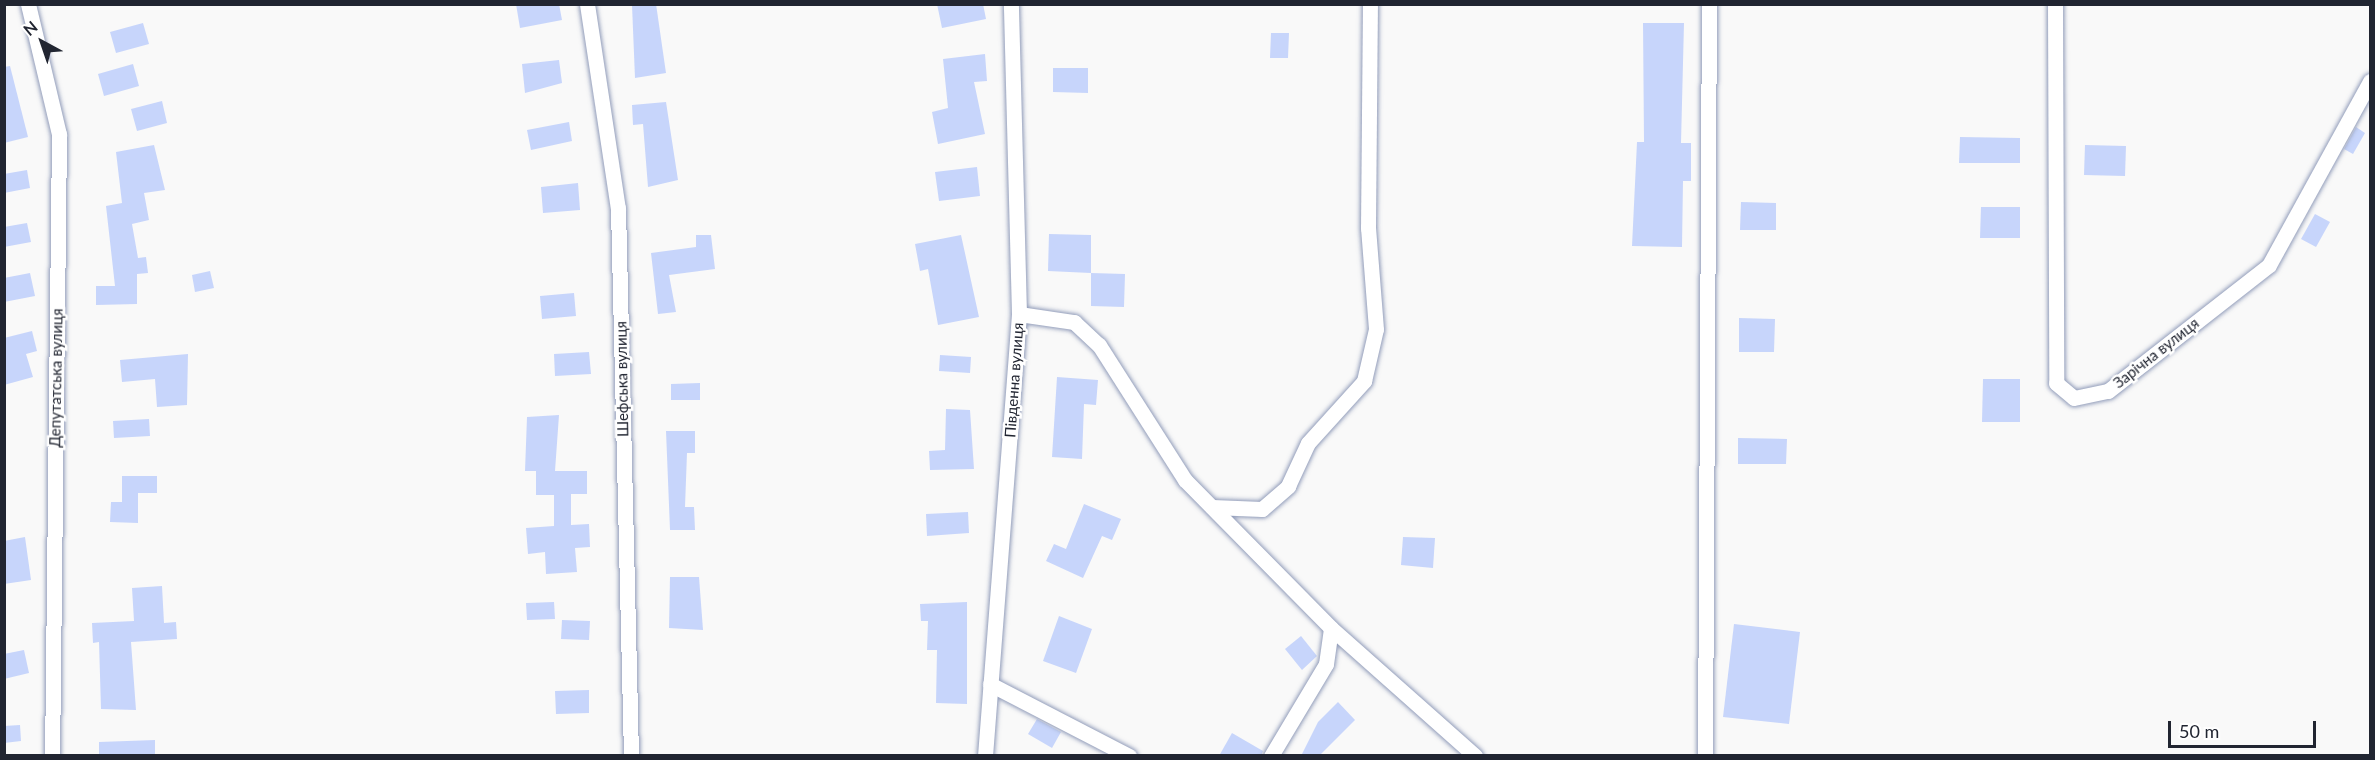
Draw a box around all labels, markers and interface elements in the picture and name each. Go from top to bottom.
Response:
north arrow [12,12,72,72]
text: N [19,17,41,39]
street label: Депутатська вулиця [46,308,66,448]
street label: Зарічна вулиця [2110,314,2202,392]
street label: Шефська вулиця [612,321,632,437]
street label: Південна вулиця [1001,322,1027,438]
scale bar [2171,709,2320,747]
text: 50 m [2179,720,2219,742]

